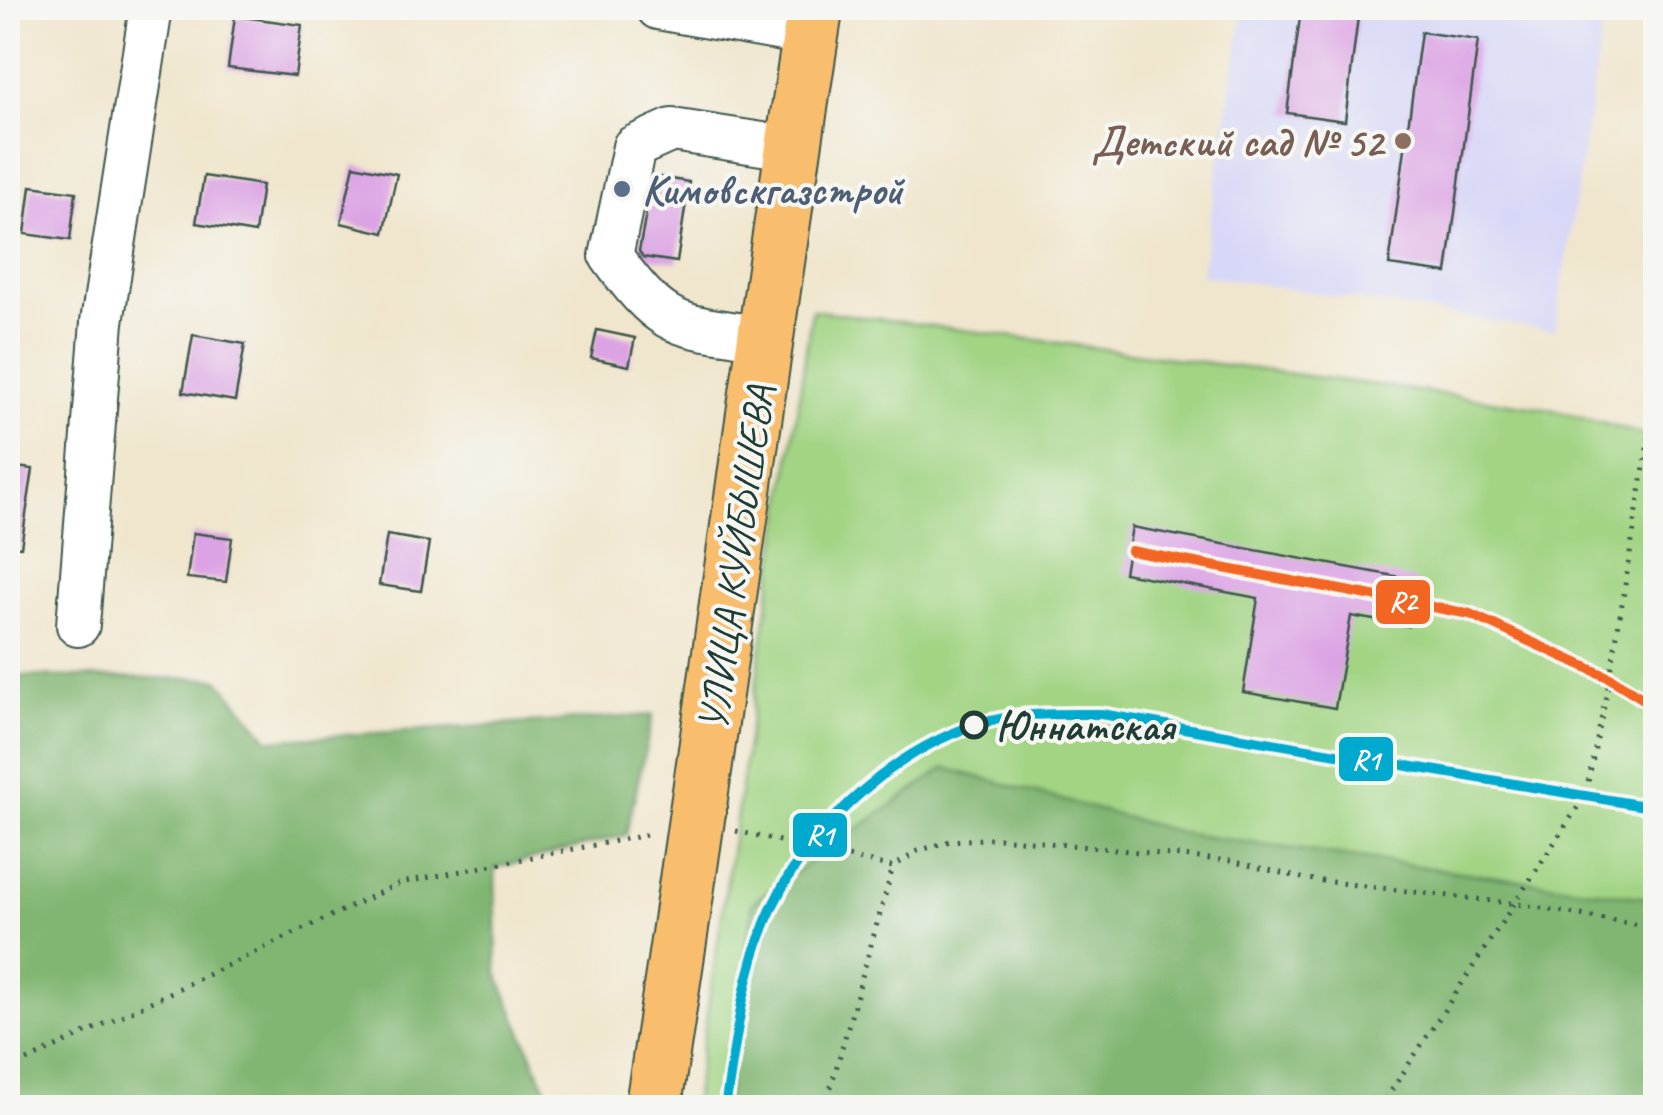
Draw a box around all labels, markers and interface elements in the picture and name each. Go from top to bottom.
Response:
place label: Детский сад № 52 [1092,116,1387,169]
marker: Детский сад № 52 [1392,130,1414,152]
place label: Кимовскгазстрой [642,164,906,217]
marker: Кимовскгазстрой [611,178,633,200]
street label: УЛИЦА КУЙБЫШЕВА [686,382,787,734]
line badge: R2 [1374,578,1432,626]
text: R2 [1389,584,1419,619]
place label: Юннатская [996,700,1177,753]
marker: Юннатская [961,712,987,738]
line badge: R1 [1337,735,1395,783]
text: R1 [1352,742,1383,777]
line badge: R1 [791,811,849,859]
text: R1 [806,817,837,852]

